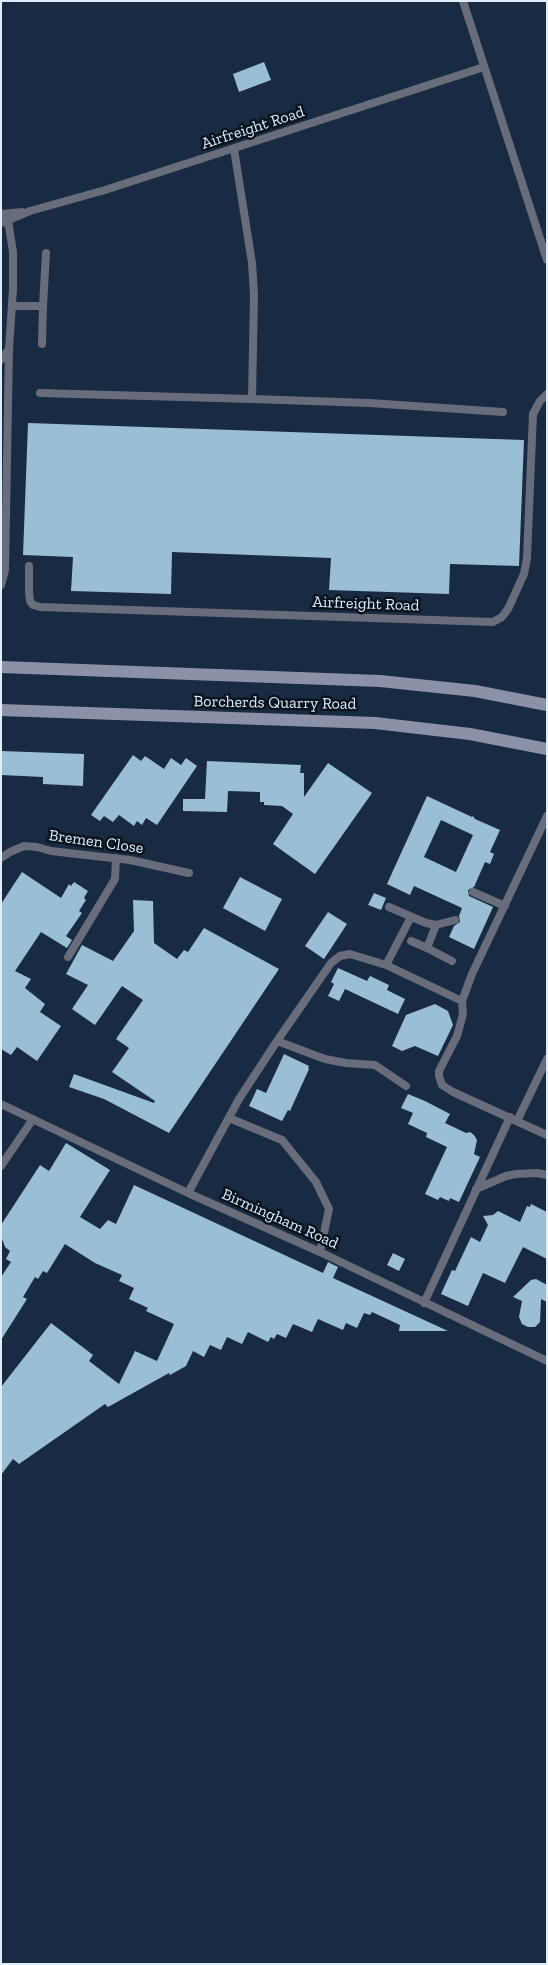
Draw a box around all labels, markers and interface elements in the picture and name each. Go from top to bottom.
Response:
street label: Airfreight Road [199,102,307,154]
street label: Airfreight Road [312,593,420,615]
street label: Borcherds Quarry Road [193,692,357,714]
street label: Bremen Close [47,826,145,858]
street label: Birmingham Road [219,1185,341,1253]

